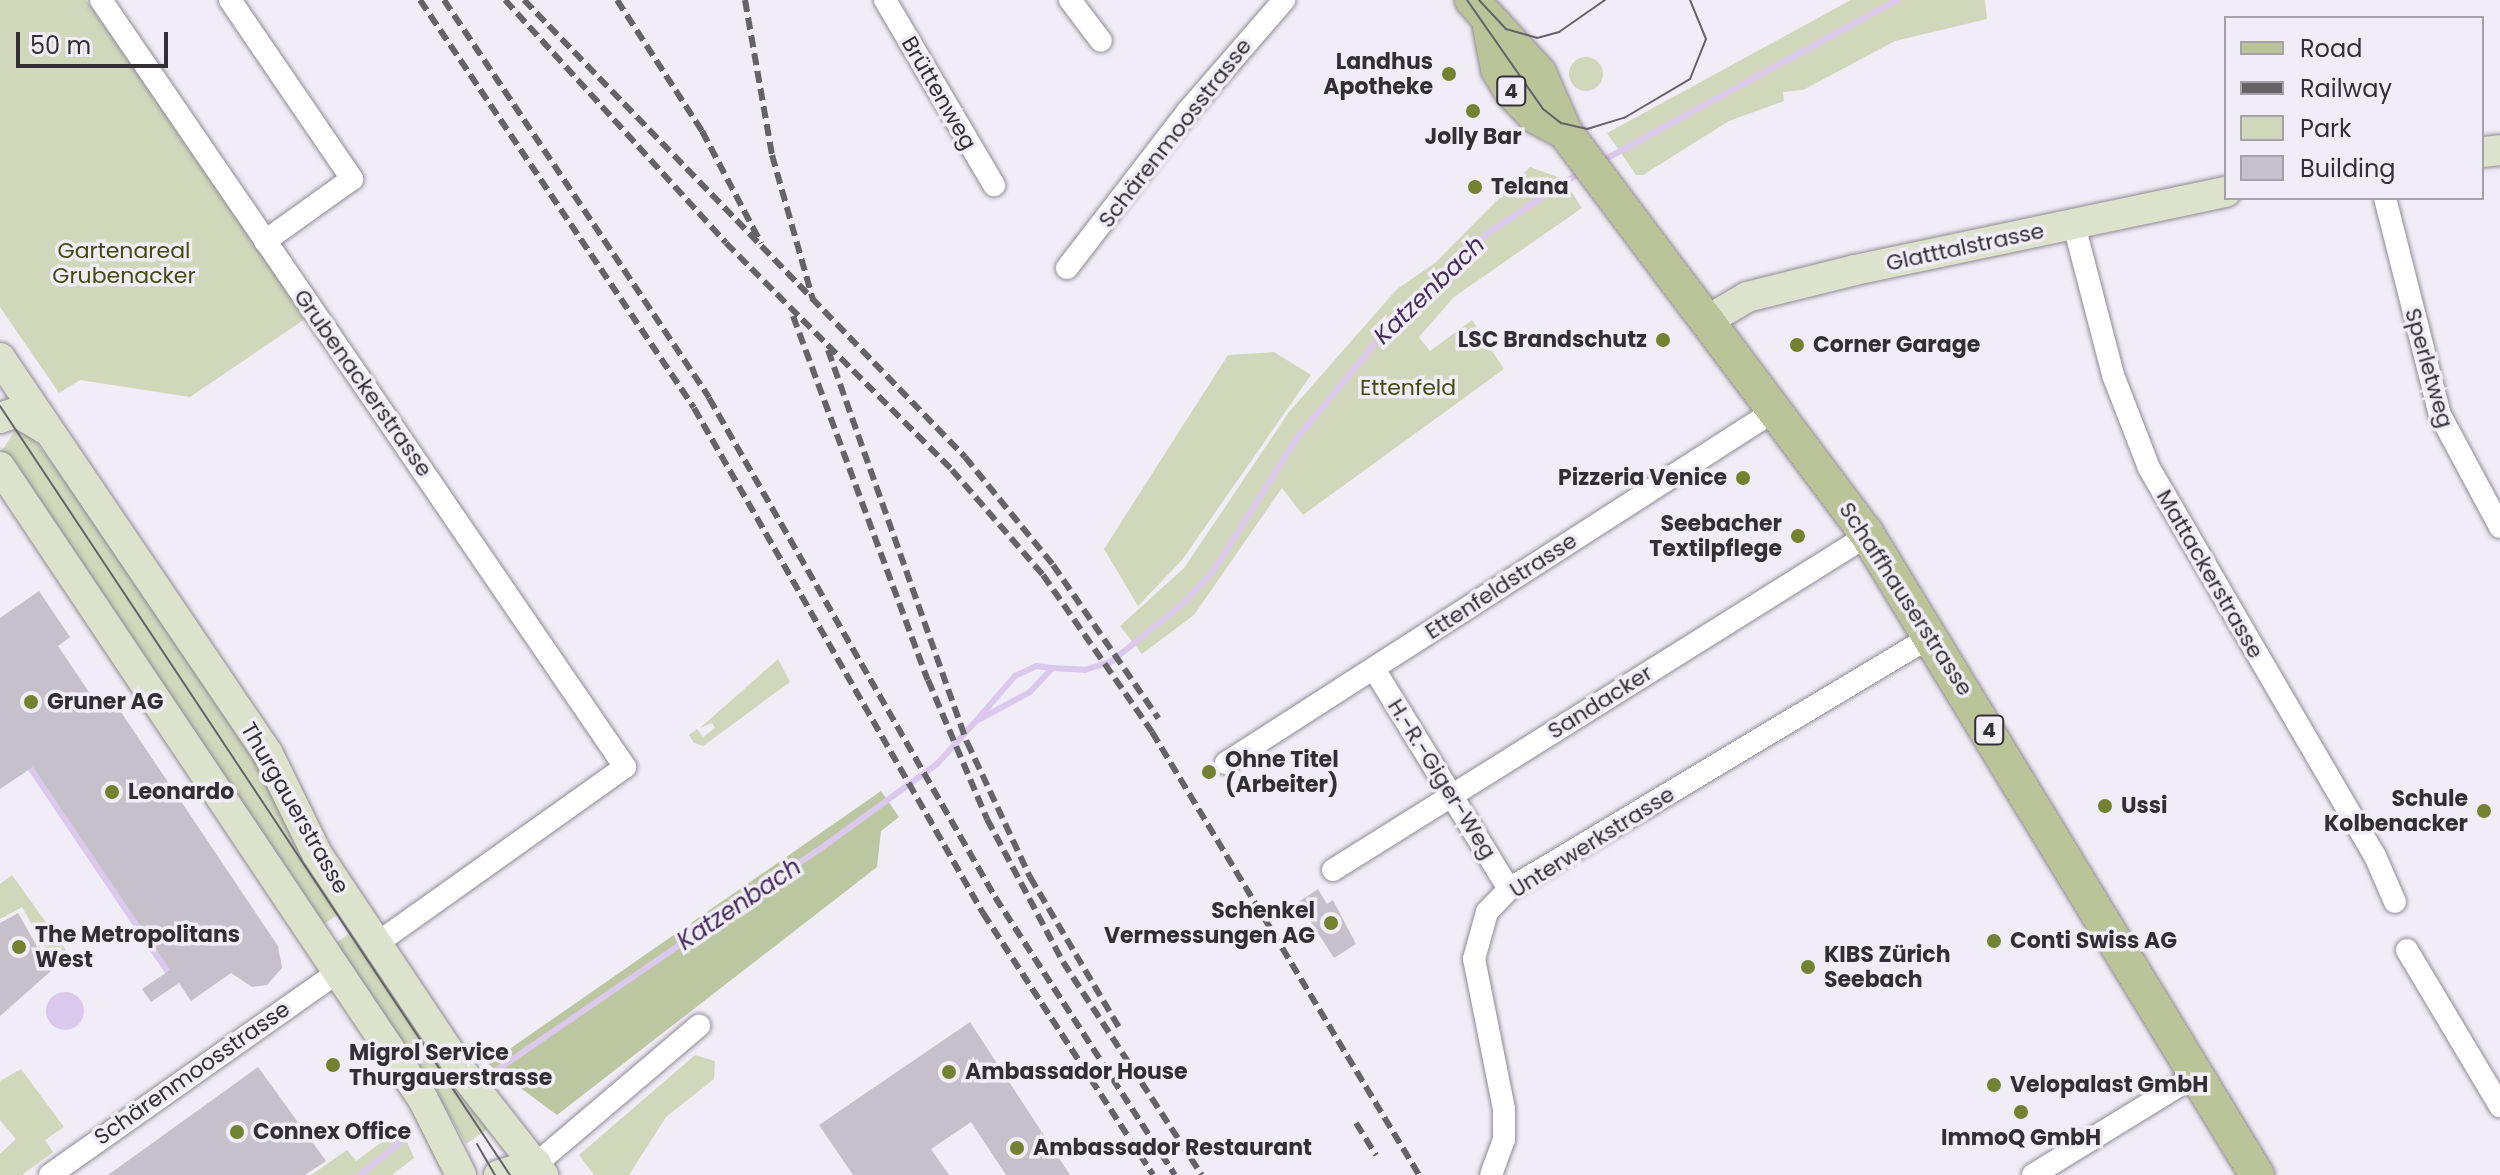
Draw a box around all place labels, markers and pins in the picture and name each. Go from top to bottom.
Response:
place label: Landhus Apotheke [1323,48,1433,100]
marker: Landhus Apotheke [1440,65,1458,83]
marker: Jolly Bar [1464,102,1482,120]
place label: Jolly Bar [1424,124,1522,150]
place label: Telana [1491,174,1569,200]
marker: Telana [1466,178,1484,196]
place label: LSC Brandschutz [1458,327,1647,353]
marker: LSC Brandschutz [1654,331,1672,349]
place label: Corner Garage [1813,332,1980,358]
marker: Corner Garage [1788,336,1806,354]
place label: Pizzeria Venice [1558,465,1727,491]
marker: Pizzeria Venice [1734,469,1752,487]
place label: Seebacher Textilpflege [1649,510,1782,562]
marker: Seebacher Textilpflege [1789,527,1807,545]
place label: Gruner AG [47,689,163,715]
marker: Gruner AG [22,693,40,711]
place label: Ohne Titel (Arbeiter) [1225,746,1339,798]
marker: Ohne Titel (Arbeiter) [1200,763,1218,781]
place label: Leonardo [128,779,234,805]
marker: Leonardo [103,783,121,801]
place label: Schule Kolbenacker [2324,785,2468,836]
place label: Ussi [2121,793,2168,819]
marker: Ussi [2096,797,2114,815]
marker: Schule Kolbenacker [2475,802,2493,820]
place label: Schenkel Vermessungen AG [1104,897,1315,948]
marker: Schenkel Vermessungen AG [1322,914,1340,932]
place label: The Metropolitans West [35,921,240,972]
place label: Conti Swiss AG [2010,928,2177,954]
marker: Conti Swiss AG [1985,932,2003,950]
marker: The Metropolitans West [10,938,28,956]
place label: KIBS Zürich Seebach [1824,941,1950,992]
marker: KIBS Zürich Seebach [1799,958,1817,976]
place label: Migrol Service Thurgauerstrasse [349,1039,552,1090]
marker: Migrol Service Thurgauerstrasse [324,1056,342,1074]
place label: Ambassador House [965,1059,1188,1085]
marker: Ambassador House [940,1063,958,1081]
place label: Velopalast GmbH [2010,1072,2208,1098]
marker: Velopalast GmbH [1985,1076,2003,1094]
marker: ImmoQ GmbH [2012,1103,2030,1121]
place label: Connex Office [253,1119,411,1145]
marker: Connex Office [228,1123,246,1141]
place label: ImmoQ GmbH [1941,1125,2101,1151]
place label: Ambassador Restaurant [1033,1135,1312,1161]
marker: Ambassador Restaurant [1008,1139,1026,1157]

